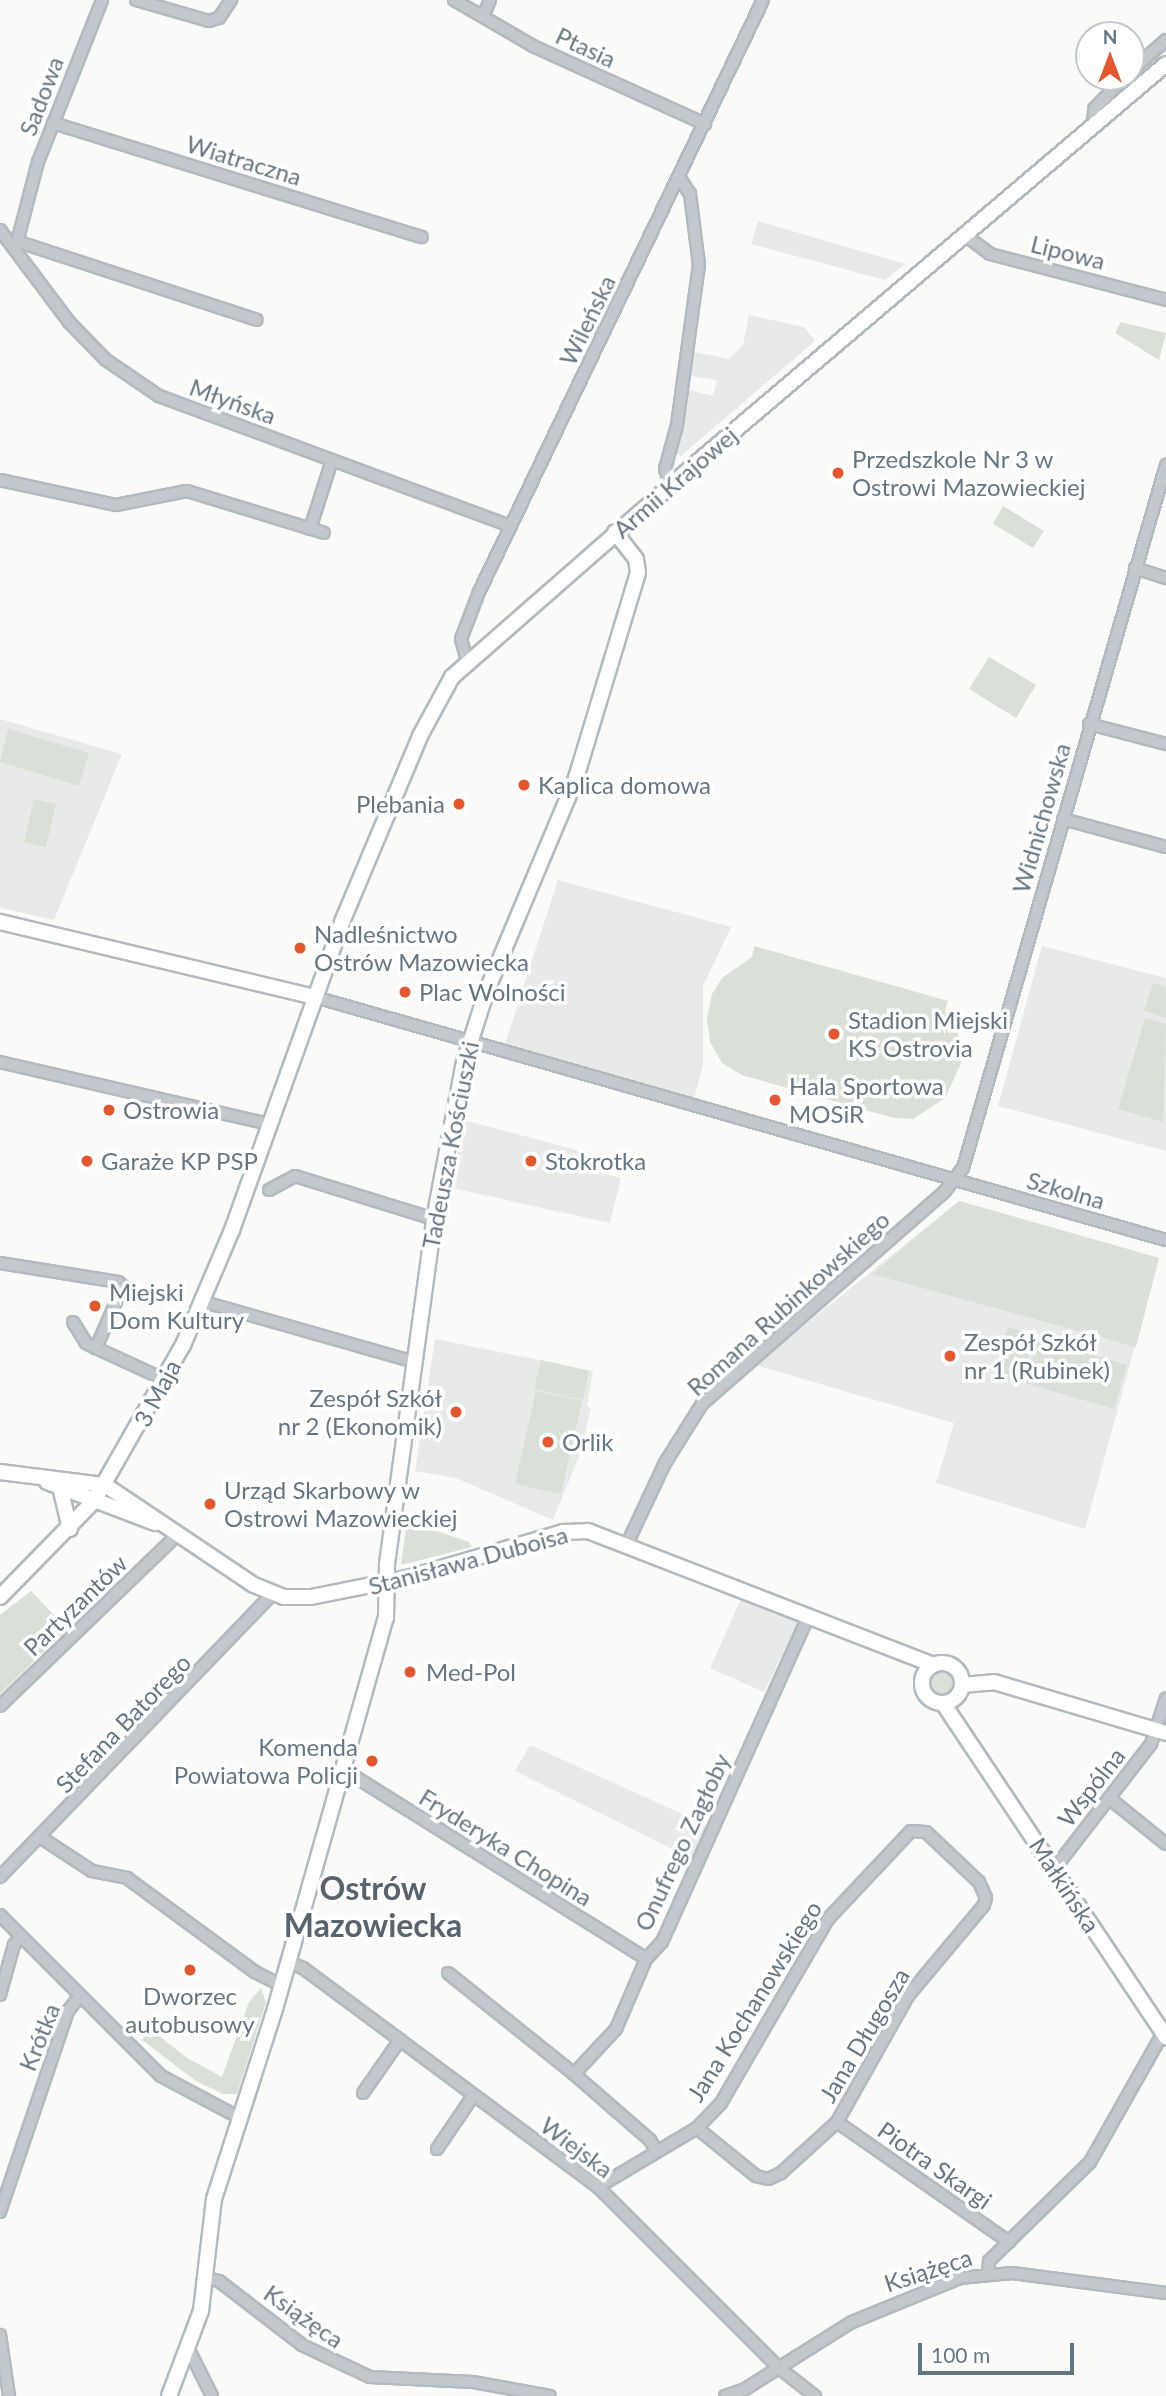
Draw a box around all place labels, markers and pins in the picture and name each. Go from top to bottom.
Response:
place label: Przedszkole Nr 3 w Ostrowi Mazowieckiej [852,445,1085,501]
marker: Przedszkole Nr 3 w Ostrowi Mazowieckiej [830,465,846,481]
place label: Kaplica domowa [538,771,711,799]
marker: Kaplica domowa [516,777,532,793]
place label: Plebania [356,790,445,818]
marker: Plebania [451,796,467,812]
place label: Nadleśnictwo Ostrów Mazowiecka [314,920,529,976]
marker: Nadleśnictwo Ostrów Mazowiecka [292,940,308,956]
place label: Plac Wolności [419,978,566,1006]
marker: Plac Wolności [397,984,413,1000]
place label: Stadion Miejski KS Ostrovia [848,1006,1008,1062]
marker: Stadion Miejski KS Ostrovia [826,1026,842,1042]
place label: Hala Sportowa MOSiR [789,1072,944,1128]
marker: Hala Sportowa MOSiR [767,1092,783,1108]
place label: Ostrowia [123,1096,219,1124]
marker: Ostrowia [101,1102,117,1118]
place label: Garaże KP PSP [101,1147,259,1175]
place label: Stokrotka [545,1147,646,1175]
marker: Garaże KP PSP [79,1153,95,1169]
marker: Stokrotka [523,1153,539,1169]
place label: Miejski Dom Kultury [109,1278,244,1334]
marker: Miejski Dom Kultury [87,1298,103,1314]
place label: Zespół Szkół nr 1 (Rubinek) [964,1328,1111,1384]
marker: Zespół Szkół nr 1 (Rubinek) [942,1348,958,1364]
place label: Zespół Szkół nr 2 (Ekonomik) [277,1384,442,1440]
marker: Zespół Szkół nr 2 (Ekonomik) [448,1404,464,1420]
place label: Orlik [562,1428,613,1456]
marker: Orlik [540,1434,556,1450]
place label: Urząd Skarbowy w Ostrowi Mazowieckiej [224,1476,457,1532]
marker: Urząd Skarbowy w Ostrowi Mazowieckiej [202,1496,218,1512]
place label: Med-Pol [426,1658,516,1686]
marker: Med-Pol [400,1662,420,1682]
place label: Komenda Powiatowa Policji [174,1733,358,1789]
marker: Komenda Powiatowa Policji [364,1753,380,1769]
marker: Dworzec autobusowy [182,1962,198,1978]
place label: Dworzec autobusowy [125,1982,255,2038]

